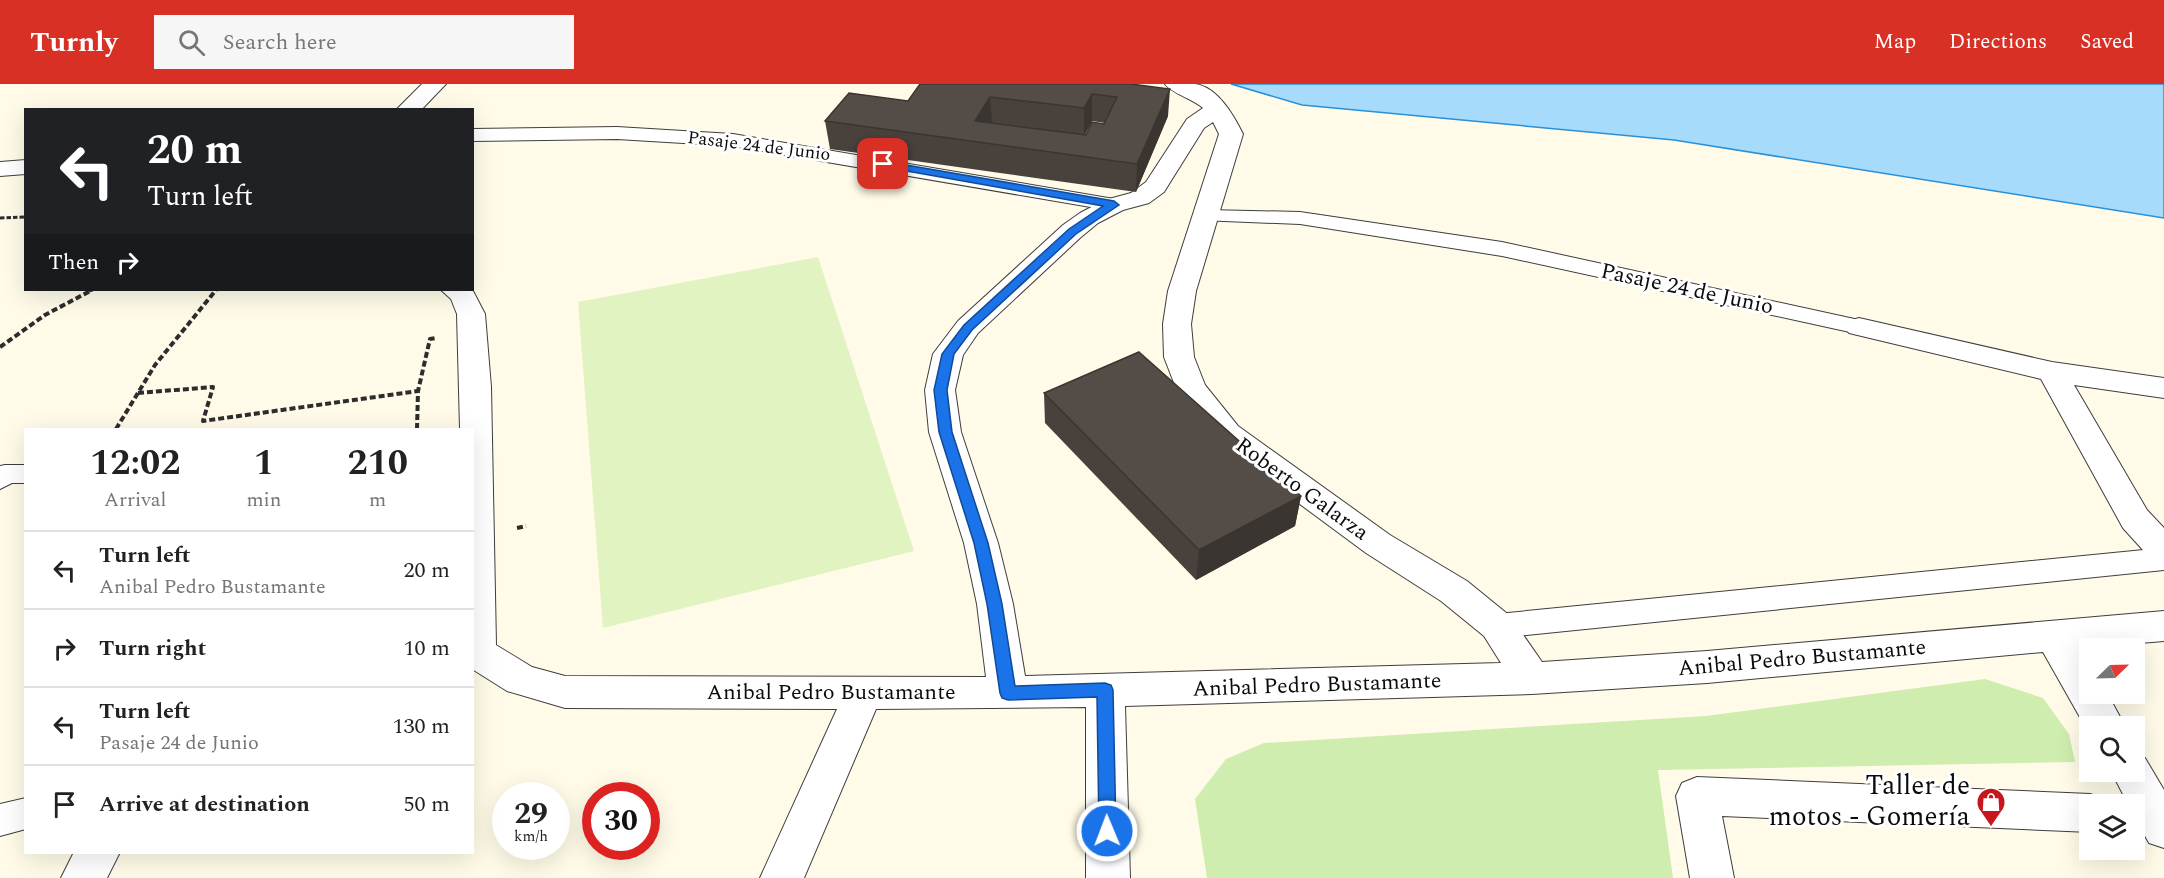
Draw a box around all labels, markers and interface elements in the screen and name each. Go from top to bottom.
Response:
search box [154,15,574,69]
text: Turnly [30,21,118,64]
icon: search [175,26,208,59]
text: Search here [223,26,337,59]
text: Map [1874,26,1916,58]
text: Directions [1949,26,2047,58]
text: Saved [2080,26,2134,58]
text: 20 m [147,119,242,182]
street label: Pasaje 24 de Junio [686,124,832,168]
icon: left [48,132,126,210]
pin [857,138,908,189]
icon: arrive [866,147,899,180]
text: Turn left [147,176,253,218]
text: Then [48,246,99,279]
icon: right [111,246,144,279]
street label: Pasaje 24 de Junio [1598,255,1776,323]
street label: Roberto Galarza [1228,429,1376,549]
text: 12:02 [90,436,180,491]
text: 1 [254,436,274,491]
text: 210 [347,436,408,491]
text: Arrival [104,485,166,515]
text: min [246,485,281,515]
text: m [369,485,386,515]
text: Turn left [99,539,191,572]
icon: left [48,554,81,587]
text: 20 m [404,554,450,587]
text: Anibal Pedro Bustamante [99,572,326,602]
street label: Anibal Pedro Bustamante [1676,631,1928,685]
icon: right [48,632,81,665]
text: Turn right [99,632,206,665]
text: 10 m [404,632,450,665]
north arrow [2079,638,2145,704]
map controls [2079,638,2145,860]
street label: Anibal Pedro Bustamante [1192,664,1442,706]
street label: Anibal Pedro Bustamante [706,676,956,709]
text: Turn left [99,695,191,728]
icon: left [48,710,81,743]
text: 130 m [393,710,450,743]
button: search [2079,716,2145,782]
text: Pasaje 24 de Junio [99,728,259,758]
place label: Taller de motos - Gomería [1769,765,1970,838]
speed limit sign: 30 [582,782,660,860]
shop icon: Taller de motos - Gomería [1975,786,2007,828]
icon: arrive [48,788,81,821]
text: Arrive at destination [99,788,310,821]
text: 50 m [404,788,450,821]
text: 29 [514,791,548,837]
button: layers [2079,794,2145,860]
position arrow [1075,799,1139,863]
text: km/h [514,825,548,848]

